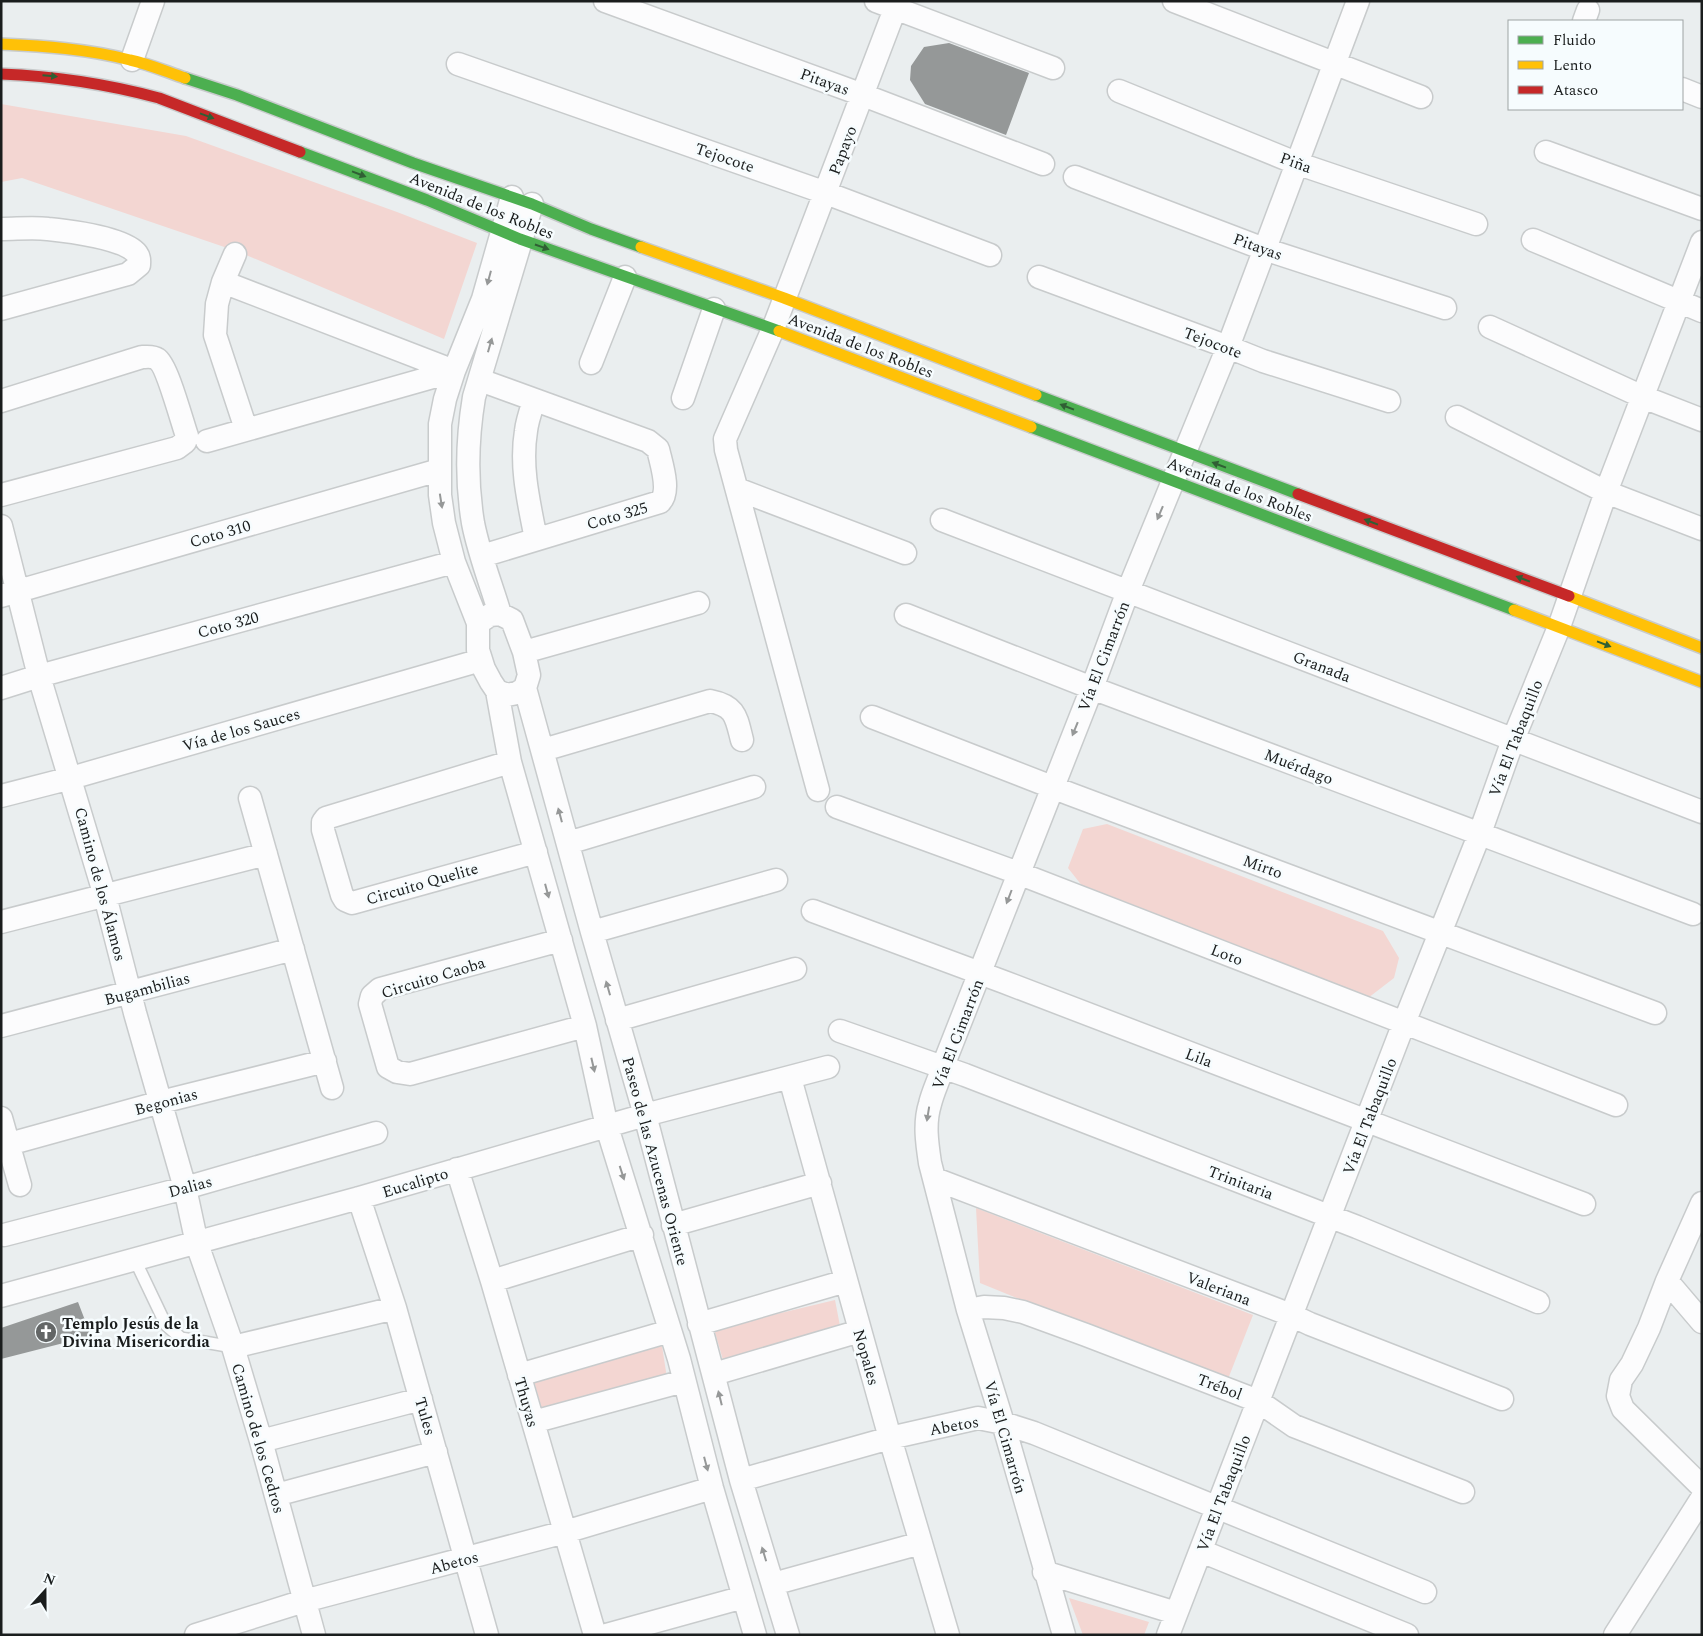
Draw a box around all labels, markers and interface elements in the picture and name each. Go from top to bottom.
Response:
legend [1508,20,1683,110]
text: Fluido [1553,29,1596,52]
text: Lento [1553,54,1592,77]
street label: Pitayas [797,62,853,102]
one-way arrow [42,72,58,80]
text: Atasco [1553,79,1598,102]
one-way arrow [200,112,215,120]
street label: Papayo [823,122,863,178]
street label: Tejocote [692,137,758,179]
street label: Piña [1276,146,1315,180]
street label: Avenida de los Robles [406,166,558,246]
one-way arrow [351,171,366,178]
street label: Pitayas [1230,227,1286,267]
one-way arrow [535,243,550,251]
one-way arrow [485,270,493,285]
street label: Avenida de los Robles [784,307,937,385]
street label: Tejocote [1180,321,1246,365]
one-way arrow [486,338,494,353]
one-way arrow [1060,403,1075,410]
street label: Avenida de los Robles [1163,451,1316,529]
one-way arrow [1211,461,1226,469]
one-way arrow [437,494,445,510]
street label: Coto 325 [584,496,651,536]
one-way arrow [1155,506,1163,520]
street label: Coto 310 [187,514,254,554]
one-way arrow [1364,517,1379,525]
one-way arrow [1516,575,1531,582]
street label: Vía El Cimarrón [1072,598,1136,715]
street label: Coto 320 [195,605,262,645]
one-way arrow [1597,641,1612,648]
street label: Granada [1289,645,1354,689]
street label: Vía El Tabaquillo [1483,676,1549,800]
street label: Vía de los Sauces [180,702,303,758]
one-way arrow [1071,722,1079,737]
street label: Muérdago [1261,743,1337,791]
street label: Camino de los Álamos [68,804,132,964]
one-way arrow [556,807,564,822]
street label: Mirto [1239,849,1286,885]
street label: Circuito Quelite [363,856,481,911]
one-way arrow [543,883,551,899]
one-way arrow [1005,889,1012,904]
street label: Loto [1207,938,1246,972]
street label: Circuito Caoba [378,951,489,1005]
street label: Bugambilias [102,966,193,1012]
street label: Vía El Cimarrón [926,976,990,1093]
one-way arrow [603,981,611,996]
street label: Lila [1181,1042,1216,1074]
street label: Paseo de las Azucenas Oriente [616,1054,695,1269]
street label: Vía El Tabaquillo [1337,1054,1403,1178]
one-way arrow [590,1057,598,1073]
street label: Begonias [132,1082,201,1122]
one-way arrow [924,1106,932,1122]
street label: Trinitaria [1204,1159,1277,1206]
street label: Eucalipto [379,1162,451,1204]
one-way arrow [619,1166,626,1181]
street label: Dalias [166,1170,215,1204]
street label: Valeriana [1183,1266,1255,1312]
place label: Templo Jesús de la Divina Misericordia [62,1312,211,1354]
church icon: Templo Jesús de la Divina Misericordia [34,1320,58,1344]
street label: Nopales [847,1326,886,1388]
street label: Camino de los Cedros [225,1360,291,1516]
street label: Trébol [1193,1367,1246,1407]
street label: Thuyas [507,1374,545,1430]
street label: Vía El Cimarrón [977,1378,1033,1497]
one-way arrow [716,1391,724,1406]
street label: Tules [408,1394,442,1438]
street label: Abetos [928,1410,981,1442]
street label: Vía El Tabaquillo [1191,1431,1257,1555]
one-way arrow [702,1457,710,1472]
street label: Abetos [427,1545,481,1581]
one-way arrow [760,1547,767,1562]
north arrow [20,1566,70,1616]
text: N [40,1567,59,1591]

